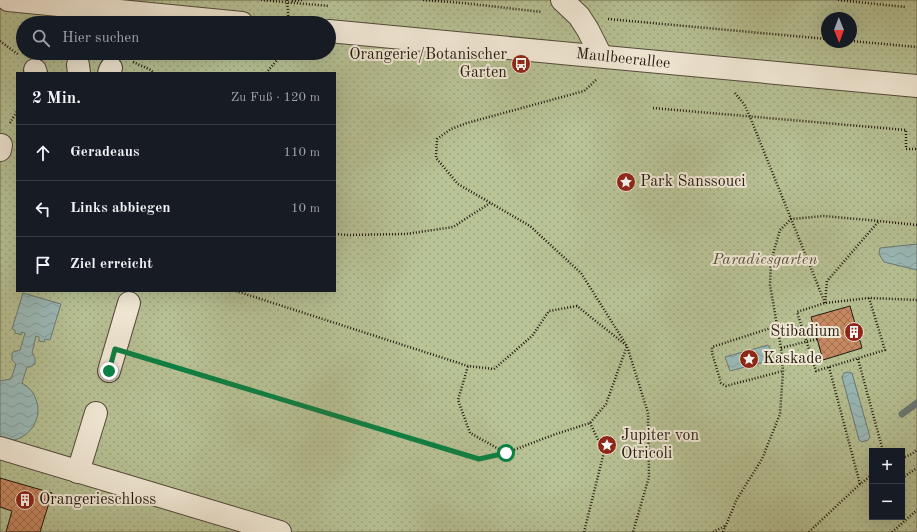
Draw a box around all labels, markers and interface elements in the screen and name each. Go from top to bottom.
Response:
north arrow [821,12,857,48]
search box [16,16,336,60]
icon: search [30,27,52,49]
text: Hier suchen [62,31,139,46]
street label: Maulbeerallee [575,46,671,72]
place label: Orangerie/Botanischer Garten [349,47,507,81]
bus stop icon: Orangerie/Botanischer Garten [510,53,532,75]
text: 2 Min. [32,90,81,107]
text: Zu Fuß · 120 m [231,91,320,104]
icon: ahead [32,142,54,164]
text: Geradeaus [70,145,139,160]
text: 110 m [283,146,320,159]
place icon: Park Sanssouci [615,171,637,193]
place label: Park Sanssouci [640,174,746,190]
icon: left [32,198,54,220]
text: Links abbiegen [70,201,171,216]
text: 10 m [291,202,320,215]
park label: Paradiesgarten [712,252,817,268]
icon: arrive [32,254,54,276]
text: Ziel erreicht [70,257,153,272]
building icon: Stibadium [843,321,865,343]
place label: Stibadium [770,324,840,340]
place icon: Kaskade [738,348,760,370]
place label: Kaskade [763,351,822,367]
route end [100,362,118,380]
place label: Jupiter von Otricoli [621,428,699,462]
place icon: Jupiter von Otricoli [596,434,618,456]
route start [497,444,515,462]
map controls [869,448,905,520]
button: + [869,448,905,484]
button: − [869,484,905,520]
building icon: Orangerieschloss [14,489,36,511]
place label: Orangerieschloss [39,492,156,508]

